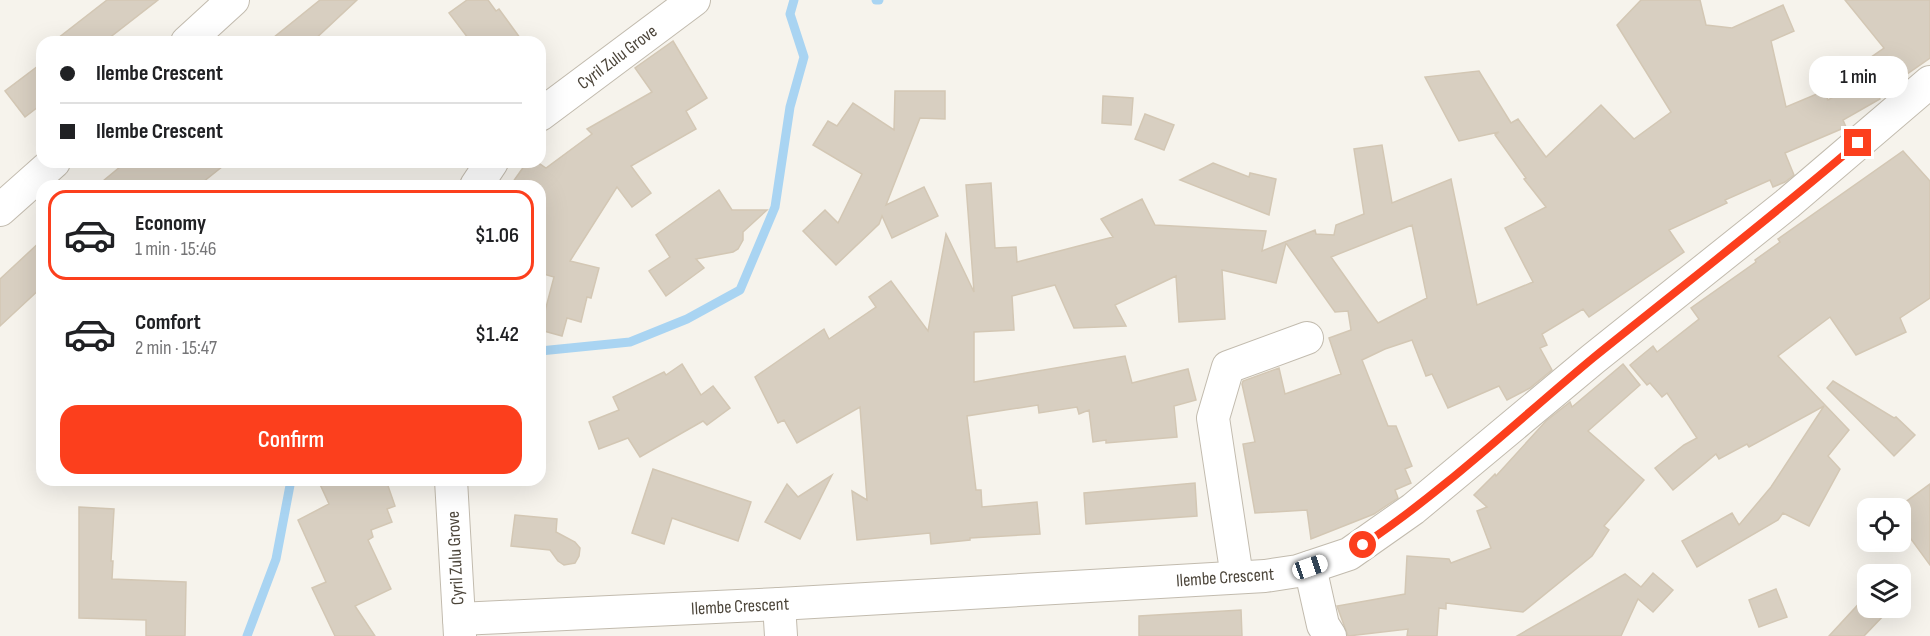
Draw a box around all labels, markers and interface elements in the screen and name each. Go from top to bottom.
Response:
street label: Cyril Zulu Grove [573,21,661,94]
callout: 1 min [1808,56,1908,98]
text: Ilembe Crescent [96,60,223,87]
text: 1 min [1840,65,1877,89]
text: Ilembe Crescent [96,118,223,145]
route end [1844,129,1871,156]
icon: car [63,208,117,262]
text: Economy [135,210,206,237]
text: $1.06 [475,222,519,249]
text: 1 min · 15:46 [135,237,217,261]
icon: car [63,307,117,361]
text: Comfort [135,309,201,336]
text: $1.42 [475,321,519,348]
text: 2 min · 15:47 [135,336,217,360]
button: Confirm [60,405,522,474]
map controls [1857,498,1911,618]
button: locate [1857,498,1911,552]
street label: Cyril Zulu Grove [443,510,468,606]
route start [1349,531,1376,558]
car [1290,553,1330,581]
street label: Ilembe Crescent [1175,564,1275,591]
button: layers [1857,564,1911,618]
street label: Ilembe Crescent [690,593,790,620]

